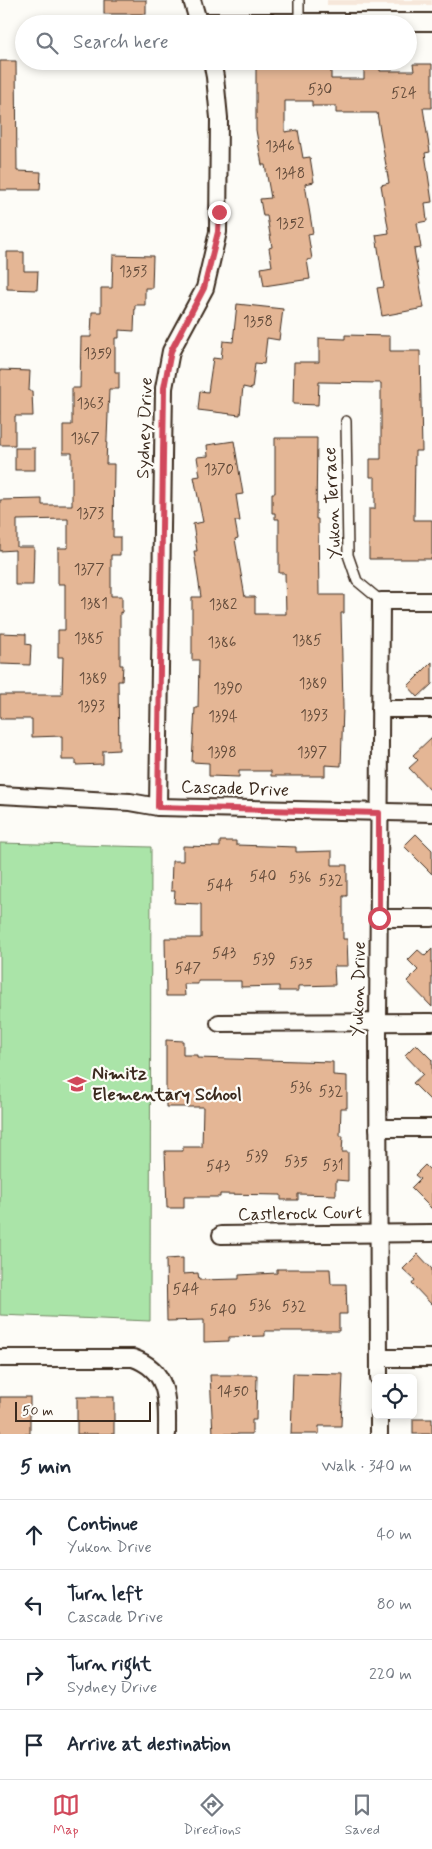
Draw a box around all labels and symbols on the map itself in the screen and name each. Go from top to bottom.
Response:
house number: 530 [308,80,332,100]
house number: 524 [391,84,417,104]
house number: 1346 [265,137,295,157]
house number: 1348 [275,164,305,184]
route end [208,201,231,224]
house number: 1352 [276,214,304,234]
house number: 1353 [119,262,147,282]
house number: 1358 [243,312,273,332]
house number: 1359 [84,344,112,364]
street label: Sydney Drive [131,377,159,479]
house number: 1363 [77,394,104,414]
house number: 1367 [70,429,100,449]
street label: Yukon Terrace [318,446,348,560]
house number: 1370 [204,460,234,480]
house number: 1373 [76,504,104,524]
house number: 1377 [74,560,104,580]
house number: 1381 [80,594,108,614]
house number: 1382 [209,595,237,615]
house number: 1385 [74,629,104,649]
house number: 1385 [292,631,322,651]
house number: 1386 [208,633,237,653]
house number: 1389 [79,669,107,689]
house number: 1389 [299,674,327,694]
house number: 1390 [213,679,243,699]
house number: 1393 [77,697,105,717]
house number: 1393 [300,706,328,726]
house number: 1394 [208,707,238,727]
house number: 1398 [207,743,237,763]
house number: 1397 [297,743,327,763]
street label: Cascade Drive [181,775,289,803]
house number: 540 [249,867,277,887]
house number: 536 [289,868,311,888]
house number: 532 [319,871,343,891]
house number: 544 [207,876,234,896]
route start [368,907,391,930]
street label: Yukon Drive [346,941,372,1037]
house number: 543 [212,944,236,964]
house number: 539 [252,950,276,970]
house number: 535 [289,954,313,974]
house number: 547 [175,959,201,979]
place label: Nimitz Elementary School [92,1062,242,1107]
school or university icon: Nimitz Elementary School [66,1073,88,1095]
house number: 536 [290,1078,312,1098]
house number: 532 [319,1082,343,1102]
house number: 539 [245,1147,269,1167]
house number: 535 [284,1152,308,1172]
house number: 531 [322,1156,344,1176]
house number: 543 [206,1157,230,1177]
street label: Castlerock Court [238,1201,363,1227]
house number: 544 [173,1280,200,1300]
house number: 536 [249,1296,271,1316]
house number: 532 [282,1297,306,1317]
house number: 540 [209,1301,237,1321]
house number: 1450 [217,1382,249,1402]
scale bar [15,1399,151,1422]

